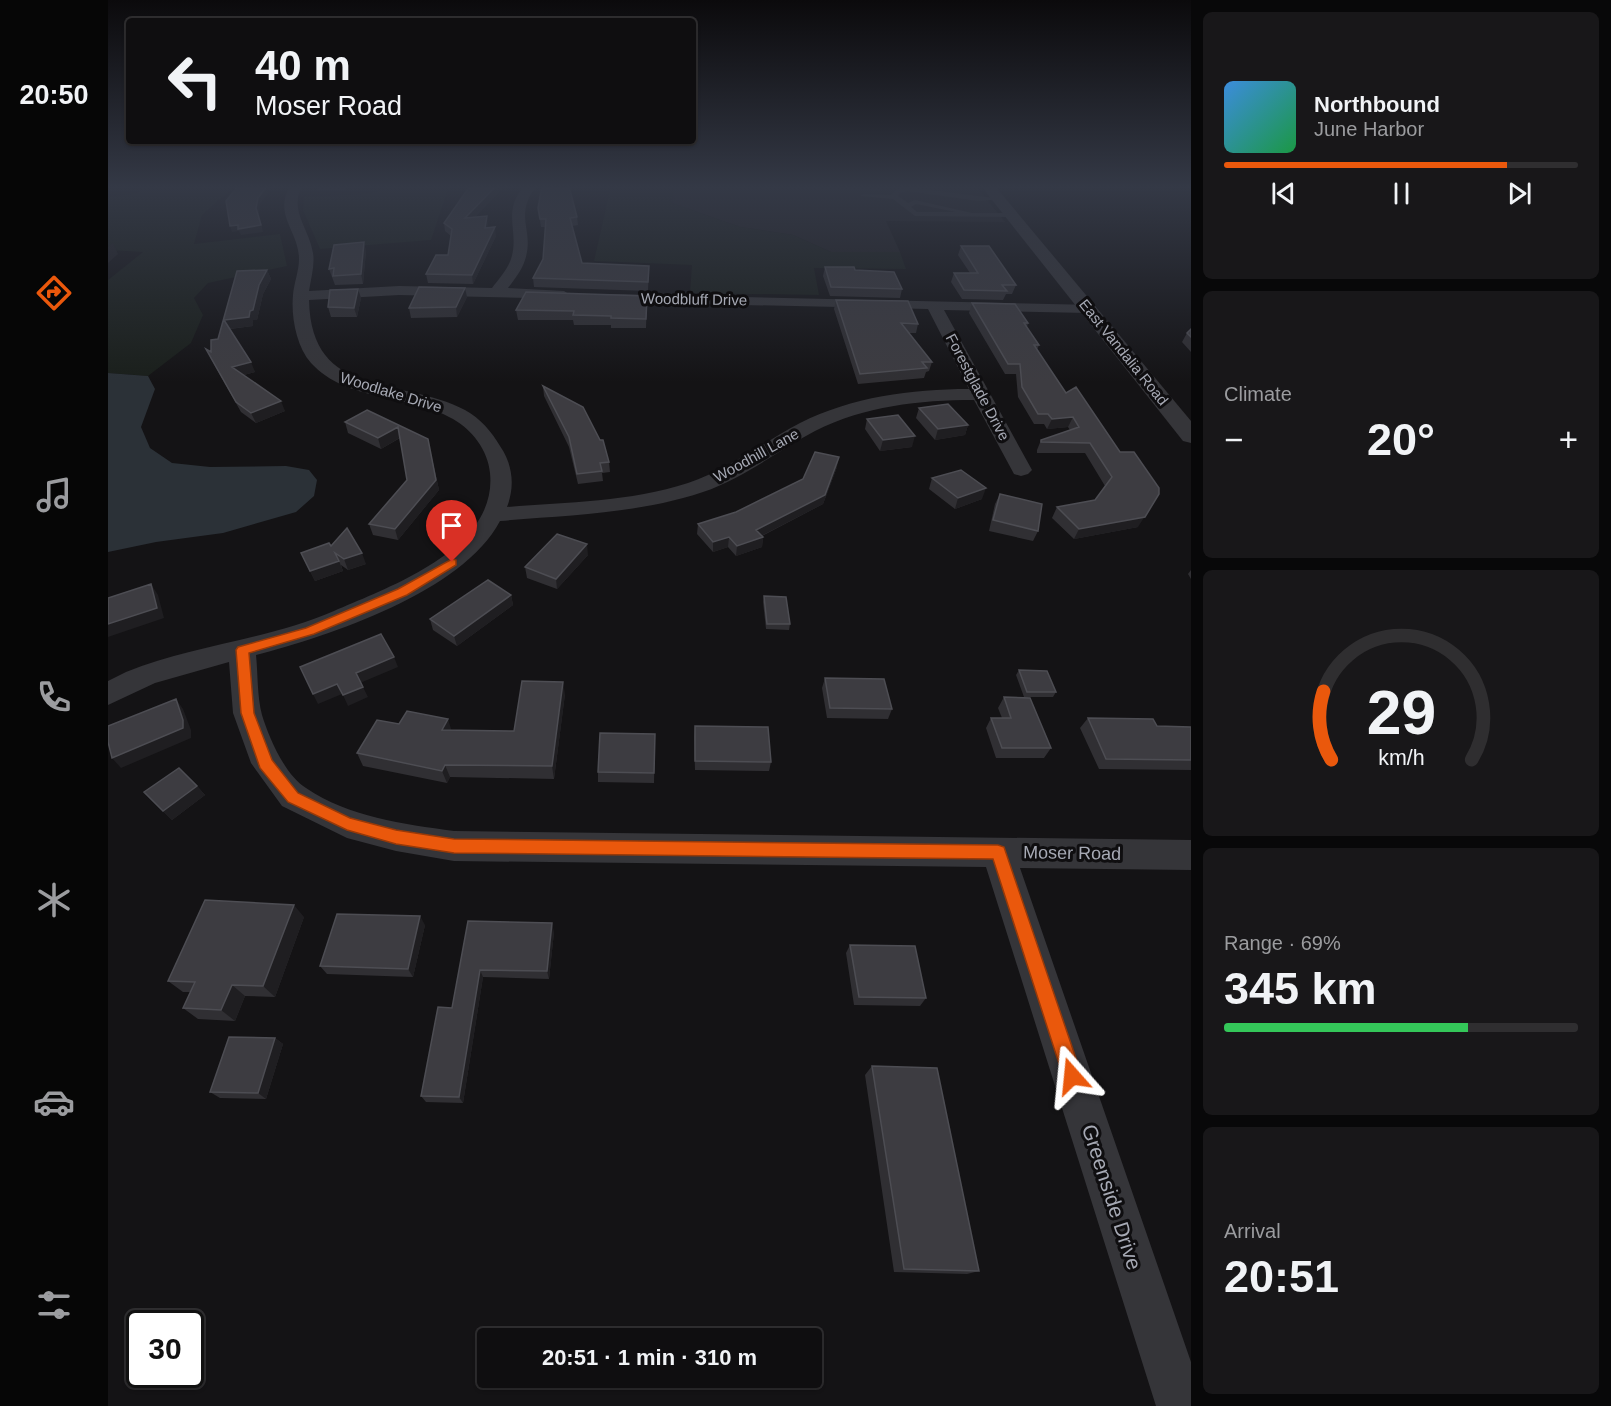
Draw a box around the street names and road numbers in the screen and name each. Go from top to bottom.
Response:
street label: Woodbluff Drive [641,290,747,308]
street label: East Vandalia Road [1076,296,1172,408]
street label: Forestglade Drive [943,331,1013,443]
street label: Woodlake Drive [338,368,444,416]
street label: Woodhill Lane [710,425,802,485]
street label: Moser Road [1023,842,1121,864]
street label: Greenside Drive [1078,1121,1146,1273]

